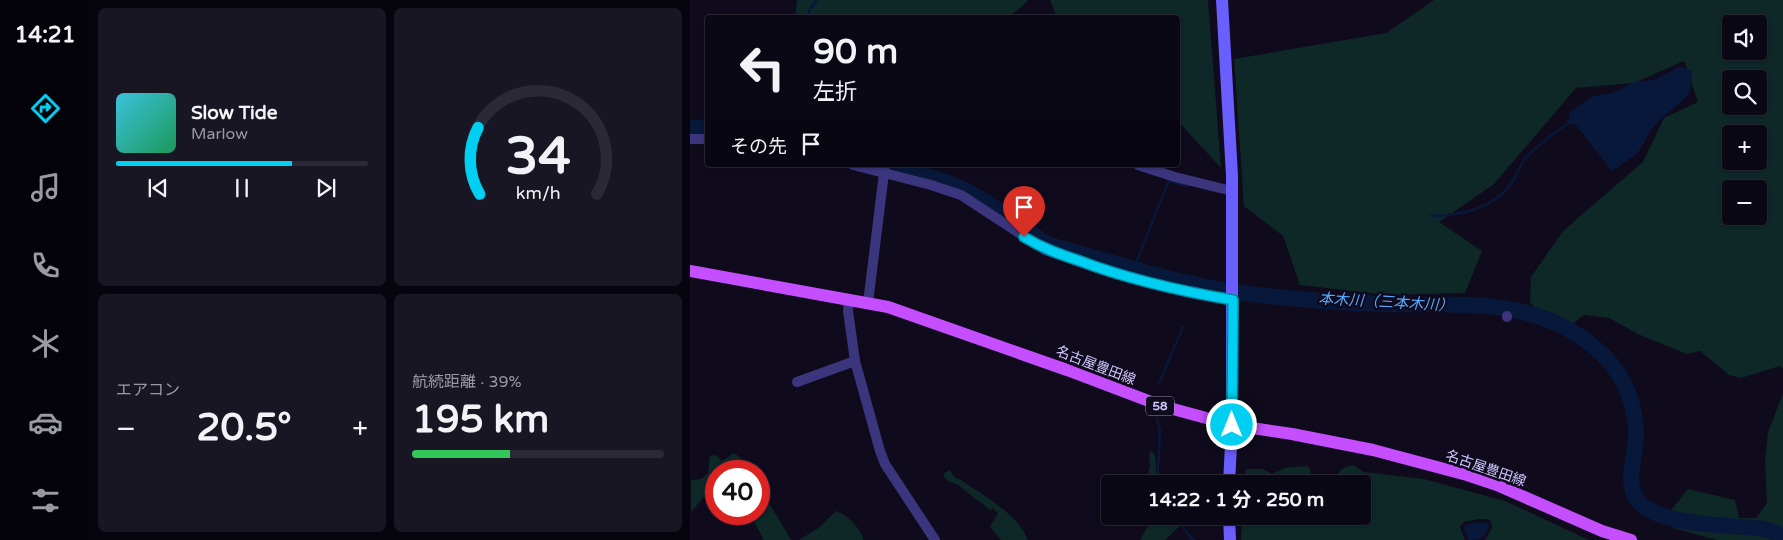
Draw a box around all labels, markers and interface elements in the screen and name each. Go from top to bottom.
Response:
map controls [1722,15,1767,225]
button: sound [1722,15,1767,60]
text: 14:21 [15,22,75,48]
text: 90 m [813,31,898,73]
icon: left [730,35,795,100]
button: search [1722,70,1767,115]
text: 左折 [813,79,857,105]
icon: directions [28,91,63,126]
text: Slow Tide [191,102,278,124]
text: Marlow [191,124,248,144]
text: 34 [505,125,571,188]
button: + [1722,125,1767,170]
icon: arrive [797,130,825,158]
text: その先 [730,136,787,158]
icon: music [28,170,63,205]
icon: previous [144,174,172,202]
icon: pause [228,174,256,202]
icon: next [312,174,340,202]
button: − [1722,180,1767,225]
text: km/h [516,183,560,204]
pin [1003,186,1045,237]
icon: arrive [1010,193,1038,221]
icon: phone [28,248,63,283]
water label: 本木川（三本木川） [1318,289,1454,315]
icon: climate [28,326,63,361]
street label: 名古屋豊田線 [1054,342,1138,388]
text: 航続距離 · 39% [412,372,522,392]
text: エアコン [116,380,180,400]
road number: 58 [1146,396,1174,416]
text: 195 km [412,397,549,443]
position arrow [1205,398,1257,450]
icon: car [28,405,63,440]
text: 20.5° [197,405,292,451]
text: − [116,412,136,446]
text: + [352,412,368,446]
street label: 名古屋豊田線 [1443,447,1528,490]
speed limit sign: 40 [705,460,770,525]
icon: filters [28,483,63,518]
text: 14:22 · 1 分 · 250 m [1148,489,1324,511]

